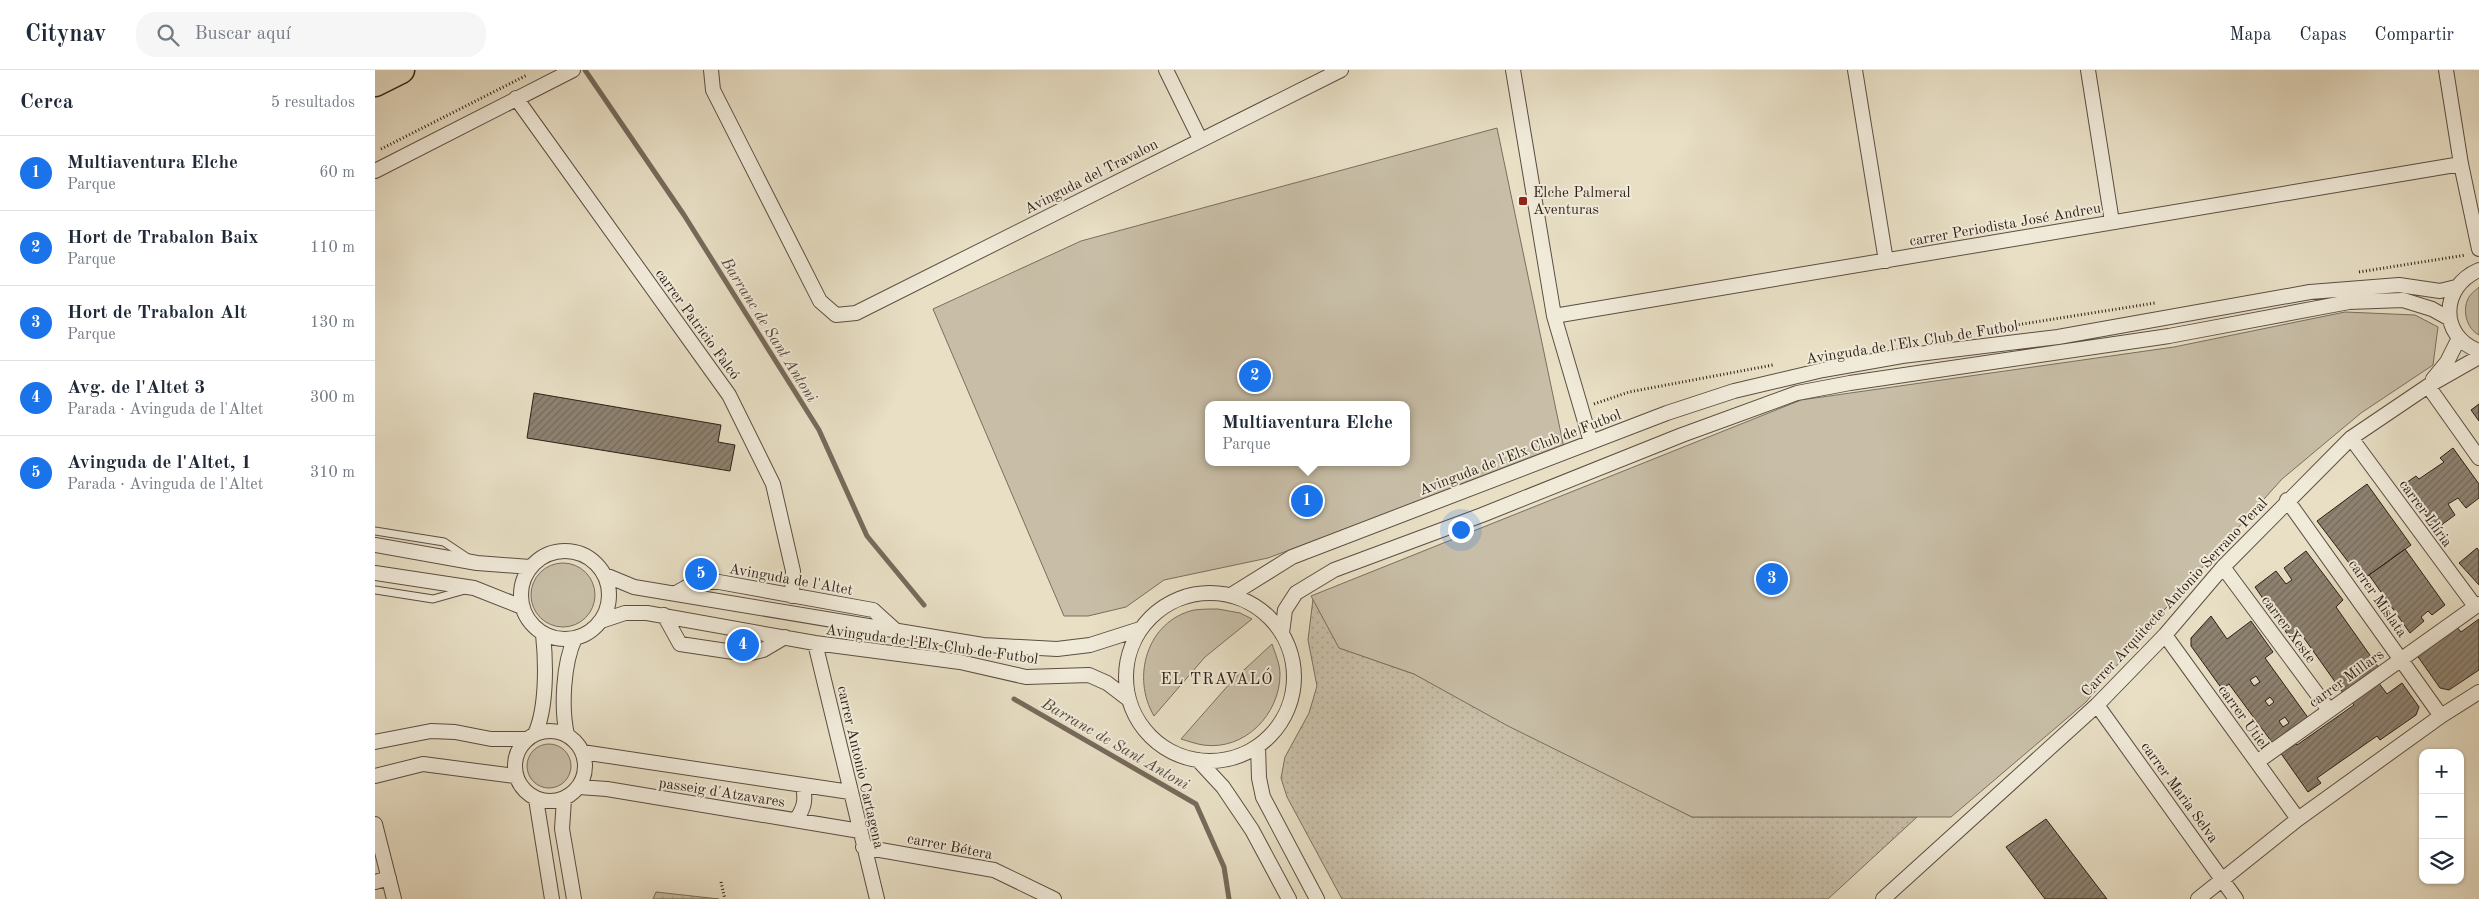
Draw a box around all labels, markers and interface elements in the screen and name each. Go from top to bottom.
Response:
search box [136,12,486,57]
icon: search [154,21,182,49]
text: Citynav [25,23,106,47]
text: Buscar aquí [194,25,291,44]
text: Mapa [2229,26,2272,44]
text: Capas [2300,26,2347,44]
text: Compartir [2375,26,2454,44]
text: Cerca [20,92,73,113]
text: 5 resultados [271,95,355,111]
street label: Avinguda del Travalon [1023,137,1161,217]
text: Multiaventura Elche [67,154,238,173]
text: 1 [31,165,41,181]
text: 60 m [319,165,355,181]
text: Parque [67,177,116,193]
place label: Elche Palmeral Aventuras [1533,186,1631,218]
marker: Elche Palmeral Aventuras [1517,195,1529,207]
street label: carrer Periodista José Andreu [1908,201,2102,250]
text: Hort de Trabalon Baix [67,229,258,248]
text: 2 [31,240,41,256]
text: 110 m [310,240,355,256]
text: Parque [67,252,116,268]
water label: Barranc de Sant Antoni [717,254,820,406]
street label: carrer Patricio Falcó [652,267,742,383]
text: Hort de Trabalon Alt [67,304,247,323]
text: 3 [31,315,41,331]
text: 130 m [310,315,355,331]
street label: Avinguda de l'Elx Club de Futbol [1805,319,2019,368]
text: Parque [67,327,116,343]
pin: 2 [1239,357,1271,395]
text: Avg. de l'Altet 3 [67,379,205,398]
text: 4 [31,390,41,406]
text: 300 m [310,390,355,406]
popup [1205,401,1410,466]
text: Parada · Avinguda de l'Altet [67,402,263,418]
street label: Avinguda de l'Elx Club de Futbol [1418,408,1623,499]
text: Multiaventura Elche [1222,414,1393,433]
text: Parque [1222,437,1271,453]
text: Avinguda de l'Altet, 1 [67,454,252,473]
text: 5 [31,465,41,481]
text: 310 m [310,465,355,481]
text: Parada · Avinguda de l'Altet [67,477,263,493]
street label: carrer Llíria [2395,477,2454,551]
pin: 1 [1291,482,1323,520]
street label: Carrer Arquitecte Antonio Serrano Peral [2079,496,2271,700]
your location [1448,517,1474,543]
pin: 5 [685,555,717,593]
street label: carrer Mislata [2345,557,2409,641]
pin: 3 [1756,560,1788,598]
street label: Avinguda de l'Altet [728,562,854,599]
street label: carrer Xeste [2258,593,2318,666]
street label: Avinguda de l'Elx Club de Futbol [824,623,1039,668]
pin: 4 [727,626,759,664]
street label: carrer Millars [2307,647,2387,711]
district label: EL TRAVALÓ [1161,667,1273,688]
street label: carrer Utiel [2215,683,2271,753]
street label: carrer Antonio Cartagena [834,685,886,851]
water label: Barranc de Sant Antoni [1038,696,1192,794]
street label: carrer Maria Selva [2137,740,2221,846]
map controls [2419,749,2464,884]
button: + [2419,749,2464,794]
street label: passeig d'Atzavares [658,776,786,811]
button: − [2419,794,2464,839]
street label: carrer Bétera [906,832,994,863]
button: layers [2419,839,2464,884]

